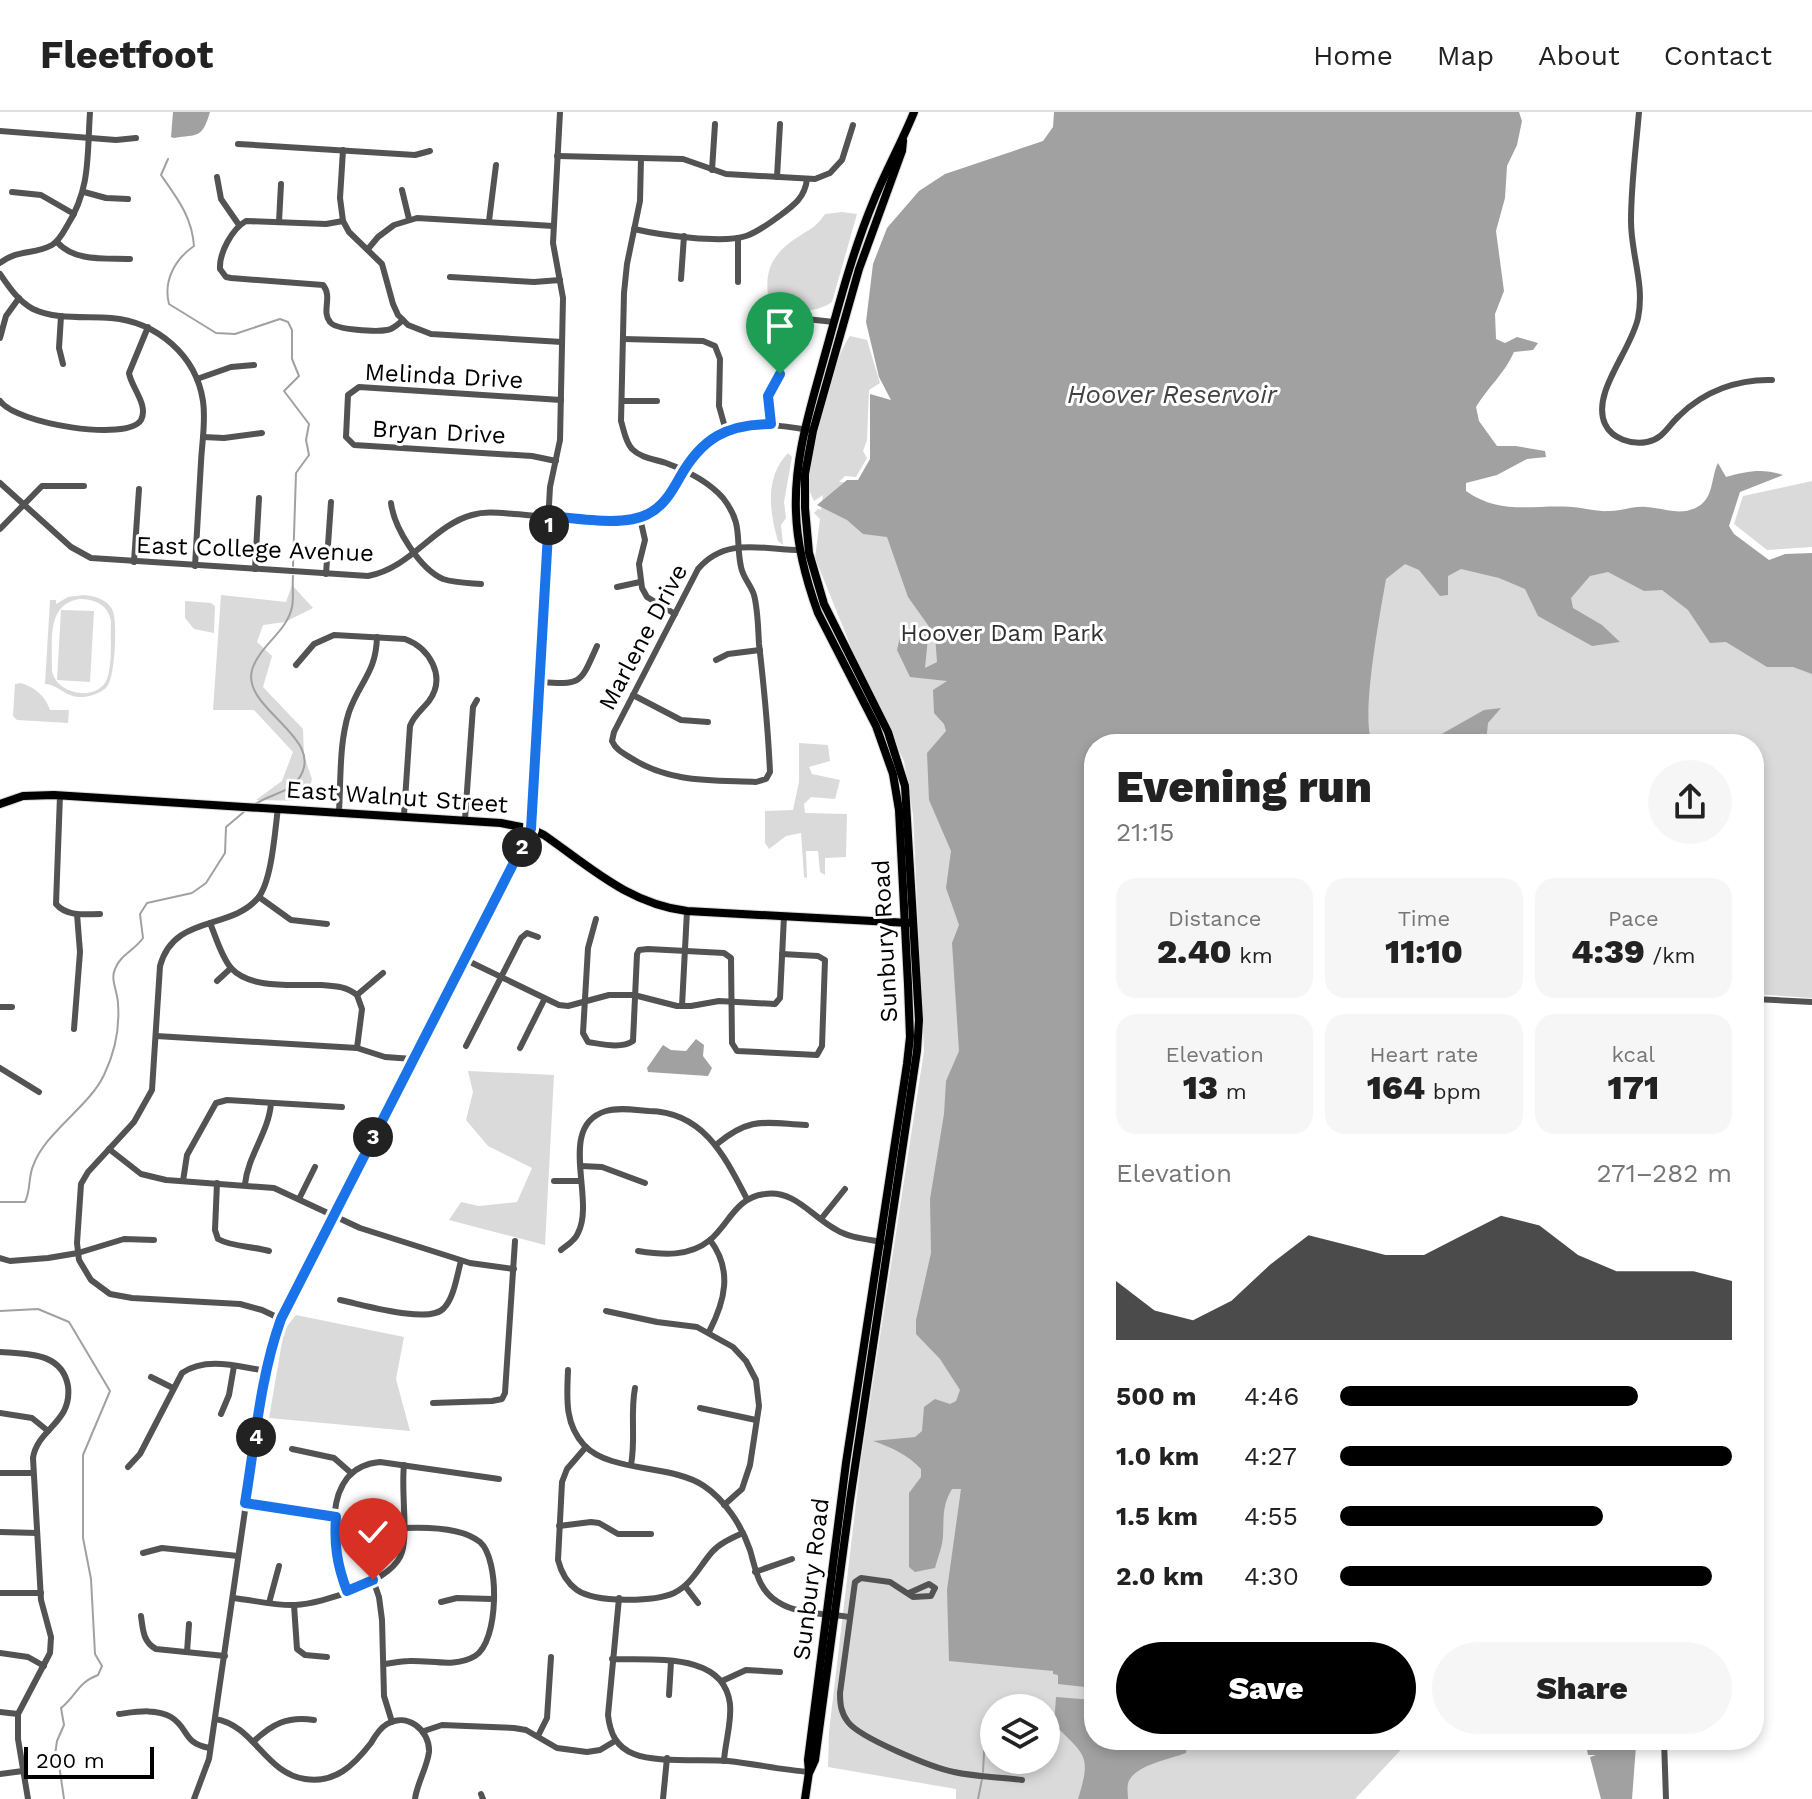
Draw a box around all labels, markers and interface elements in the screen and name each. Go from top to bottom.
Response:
text: Fleetfoot [40,33,213,77]
text: Home [1313,39,1393,72]
text: Map [1437,39,1494,72]
text: About [1538,39,1620,72]
text: Contact [1664,39,1772,72]
pin [746,292,814,374]
icon: arrive [758,304,802,348]
street label: Melinda Drive [364,358,524,394]
water label: Hoover Reservoir [1067,379,1278,409]
street label: Bryan Drive [371,415,507,449]
pin: 1 [529,505,569,545]
text: 1 [544,512,554,537]
street label: East College Avenue [136,531,374,567]
street label: Marlene Drive [593,559,693,715]
park label: Hoover Dam Park [900,619,1104,647]
button: share [1648,760,1732,844]
text: Evening run [1116,761,1372,813]
street label: East Walnut Street [285,775,509,819]
text: 21:15 [1116,817,1174,847]
pin: 2 [502,827,542,867]
text: 2 [515,834,529,859]
street label: Sunbury Road [867,859,903,1023]
text: Distance [1168,906,1261,931]
text: Time [1398,906,1450,931]
text: Pace [1608,906,1659,931]
text: 2.40 [1157,931,1232,971]
text: 11:10 [1385,931,1463,971]
text: 4:39 [1571,931,1645,971]
text: km [1232,943,1273,968]
text: /km [1645,943,1696,968]
text: Elevation [1166,1042,1264,1067]
text: Heart rate [1370,1042,1478,1067]
text: kcal [1612,1042,1655,1067]
text: 13 [1183,1067,1218,1107]
text: 164 [1367,1067,1425,1107]
text: 171 [1608,1067,1659,1107]
text: m [1218,1079,1247,1104]
text: bpm [1425,1079,1481,1104]
pin: 3 [353,1117,393,1157]
text: 3 [366,1124,380,1149]
text: Elevation [1116,1158,1232,1188]
text: 271–282 m [1596,1158,1732,1188]
text: 500 m [1116,1381,1197,1411]
text: 4:46 [1244,1381,1299,1411]
pin: 4 [236,1417,276,1457]
text: 4 [249,1424,263,1449]
text: 1.0 km [1116,1441,1199,1471]
text: 4:27 [1244,1441,1297,1471]
street label: Sunbury Road [787,1496,835,1662]
pin [339,1498,407,1580]
text: 1.5 km [1116,1501,1198,1531]
text: 4:55 [1244,1501,1298,1531]
icon: check [351,1510,395,1554]
text: 2.0 km [1116,1561,1204,1591]
text: 4:30 [1244,1561,1299,1591]
button: Save [1116,1642,1416,1734]
button: Share [1432,1642,1732,1734]
map controls [980,1694,1060,1774]
button: layers [980,1694,1060,1774]
scale bar [24,1743,154,1779]
text: 200 m [36,1748,105,1773]

